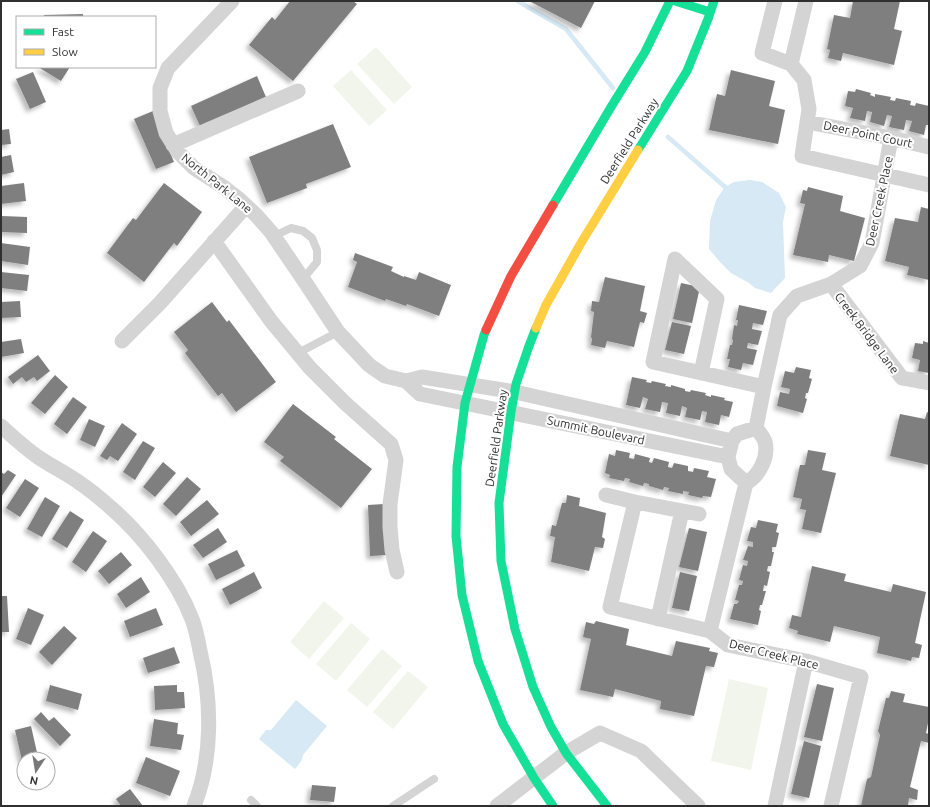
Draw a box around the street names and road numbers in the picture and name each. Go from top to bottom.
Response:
street label: Deerfield Parkway [597,96,661,186]
street label: Deer Point Court [822,118,914,150]
street label: North Park Lane [179,151,255,215]
street label: Deer Creek Place [863,155,895,247]
street label: Creek Bridge Lane [832,290,902,376]
street label: Deerfield Parkway [483,388,509,488]
street label: Summit Boulevard [546,413,646,447]
street label: Deer Creek Place [728,637,820,671]

